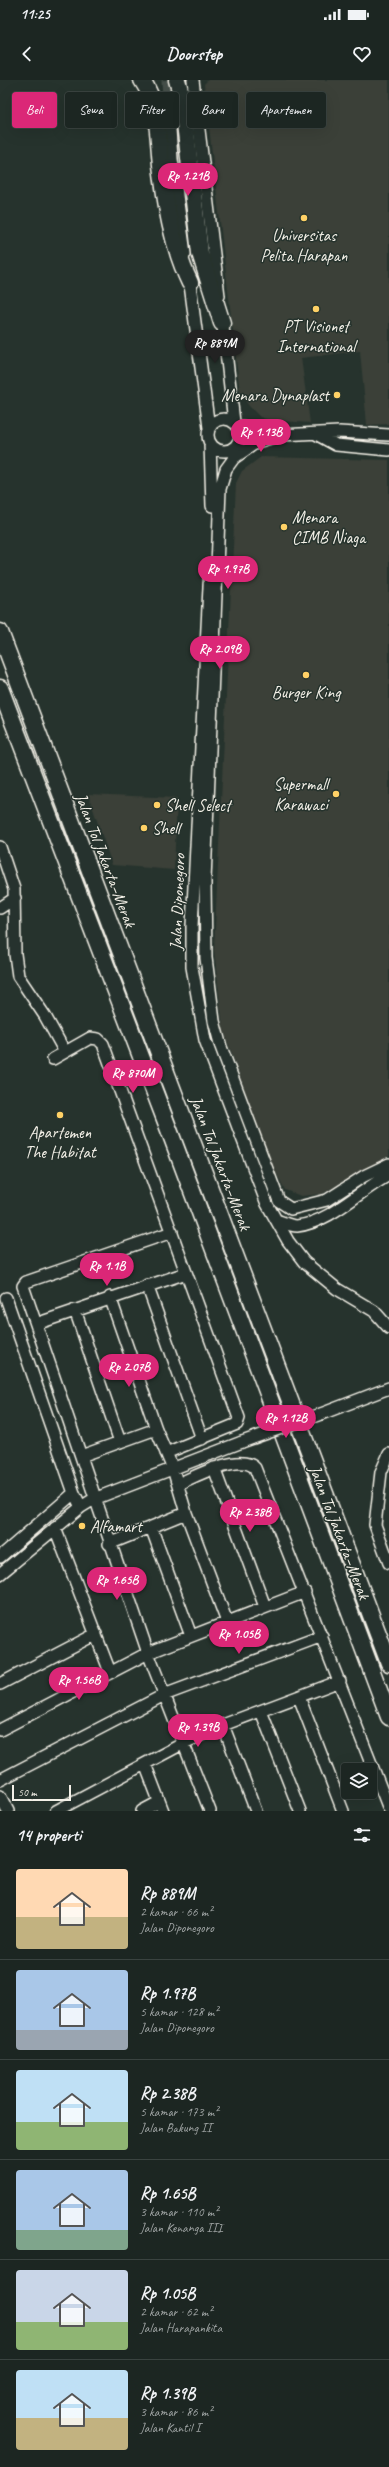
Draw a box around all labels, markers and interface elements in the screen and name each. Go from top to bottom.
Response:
text: 11:25 [20,5,50,24]
icon: back [16,43,38,65]
text: Doorstep [167,43,222,65]
icon: heart [351,43,373,65]
chip: Beli [12,92,57,128]
chip: Sewa [65,92,117,128]
chip: Filter [125,92,179,128]
chip: Baru [187,92,238,128]
chip: Apartemen [246,92,326,128]
pin: Rp 1.21B [147,163,229,197]
text: Rp 1.21B [167,168,209,184]
marker: Universitas Pelita Harapan [299,213,309,223]
place label: Universitas Pelita Harapan [261,225,348,266]
marker: PT Visionet International [311,304,321,314]
place label: PT Visionet International [277,316,358,357]
pin: Rp 889M [178,330,252,364]
text: Rp 889M [194,335,236,351]
place label: Menara Dynaplast [221,385,331,406]
marker: Menara Dynaplast [332,390,342,400]
pin: Rp 1.13B [220,419,302,453]
text: Rp 1.13B [240,424,282,440]
place label: Menara CIMB Niaga [292,507,367,548]
marker: Menara CIMB Niaga [279,522,289,532]
pin: Rp 1.97B [187,556,269,590]
text: Rp 1.97B [207,561,249,577]
pin: Rp 2.09B [179,636,261,670]
text: Rp 2.09B [199,641,241,657]
marker: Burger King [301,670,311,680]
place label: Burger King [272,682,342,703]
place label: Supermall Karawaci [273,774,331,815]
street label: Jalan Tol Jakarta–Merak [70,789,141,932]
marker: Supermall Karawaci [331,789,341,799]
place label: Shell Select [165,795,233,816]
marker: Shell Select [152,800,162,810]
place label: Shell [152,818,183,839]
marker: Shell [139,823,149,833]
street label: Jalan Diponegoro [165,852,190,952]
pin: Rp 870M [96,1060,170,1094]
text: Rp 870M [112,1065,154,1081]
street label: Jalan Tol Jakarta–Merak [185,1092,256,1235]
marker: Apartemen The Habitat [55,1110,65,1120]
place label: Apartemen The Habitat [24,1122,98,1163]
pin: Rp 1.1B [70,1253,144,1287]
text: Rp 1.1B [89,1258,125,1274]
pin: Rp 2.07B [88,1354,170,1388]
text: Rp 2.07B [108,1359,150,1375]
pin: Rp 1.12B [245,1405,327,1439]
text: Rp 1.12B [265,1410,307,1426]
street label: Jalan Tol Jakarta–Merak [304,1461,375,1604]
pin: Rp 2.38B [209,1499,291,1533]
text: Rp 2.38B [229,1504,271,1520]
place label: Alfamart [90,1516,144,1537]
marker: Alfamart [77,1521,87,1531]
pin: Rp 1.65B [76,1567,158,1601]
text: Rp 1.65B [96,1572,138,1588]
pin: Rp 1.05B [198,1621,280,1655]
text: Rp 1.05B [218,1626,260,1642]
pin: Rp 1.56B [38,1667,120,1701]
text: Rp 1.56B [58,1672,100,1688]
pin: Rp 1.39B [157,1714,239,1748]
text: Rp 1.39B [177,1719,219,1735]
map controls [341,1763,377,1799]
button: layers [341,1763,377,1799]
scale bar [12,1783,71,1802]
text: 50 m [18,1785,37,1799]
icon: filters [351,1824,373,1846]
text: 14 properti [16,1825,81,1846]
text: Rp 889M [140,1883,195,1904]
icon: home [48,1885,96,1933]
text: 2 kamar · 66 m² [140,1904,212,1920]
text: Jalan Diponegoro [140,1920,214,1936]
text: Rp 1.97B [140,1983,195,2004]
icon: home [48,1986,96,2034]
text: 5 kamar · 128 m² [140,2004,218,2020]
text: Jalan Diponegoro [140,2020,214,2036]
text: Rp 2.38B [140,2083,195,2104]
icon: home [48,2086,96,2134]
text: 5 kamar · 173 m² [140,2104,218,2120]
text: Jalan Bakung II [140,2120,212,2136]
text: Rp 1.65B [140,2183,195,2204]
icon: home [48,2186,96,2234]
text: 3 kamar · 110 m² [140,2204,218,2220]
text: Jalan Kenanga III [140,2220,222,2236]
text: Rp 1.05B [140,2283,195,2304]
icon: home [48,2286,96,2334]
text: 2 kamar · 62 m² [140,2304,212,2320]
text: Jalan Harapankita [140,2320,222,2336]
text: Rp 1.39B [140,2383,195,2404]
icon: home [48,2386,96,2434]
text: 3 kamar · 86 m² [140,2404,212,2420]
text: Jalan Kantil I [140,2420,201,2436]

